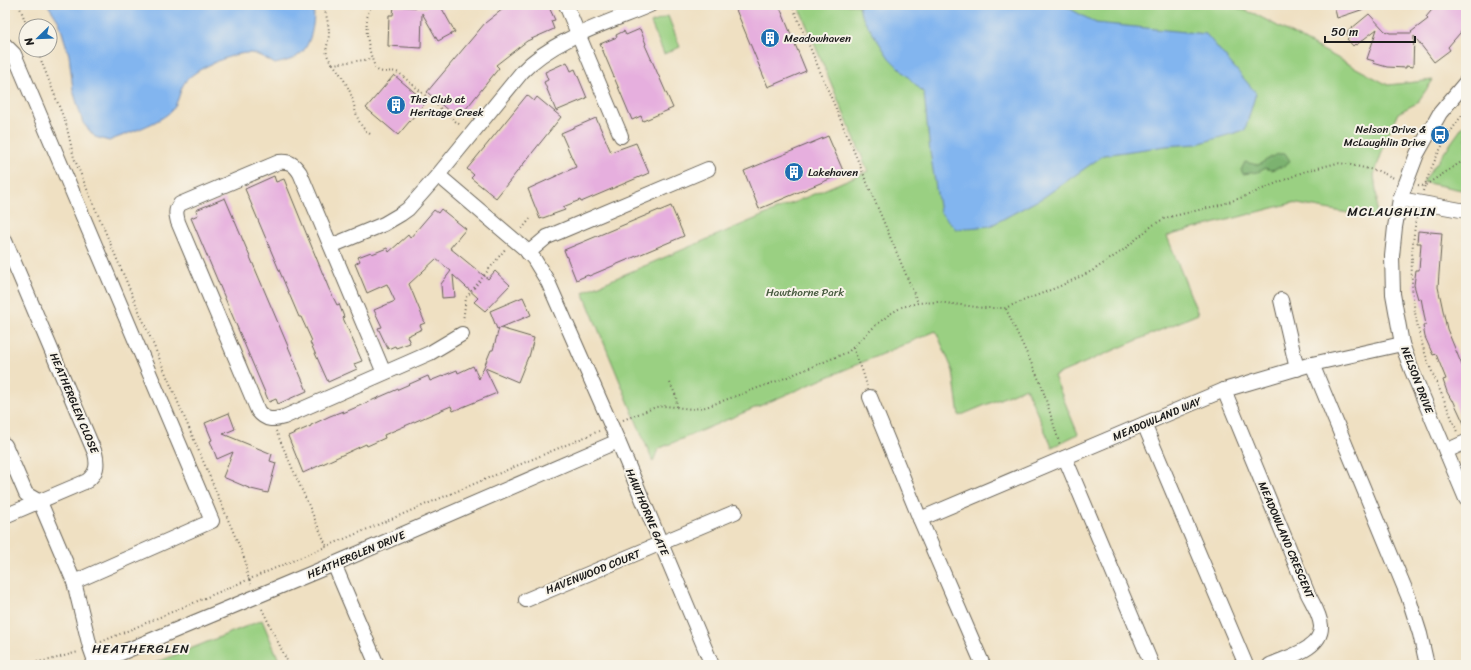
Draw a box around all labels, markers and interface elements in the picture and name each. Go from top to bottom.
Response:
north arrow [18,18,58,58]
scale bar [1325,18,1415,44]
text: 50 m [1331,21,1358,43]
building icon: Meadowhaven [759,27,781,49]
place label: Meadowhaven [784,29,851,48]
text: N [19,34,40,50]
place label: The Club at Heritage Creek [410,90,484,122]
building icon: The Club at Heritage Creek [385,94,407,116]
place label: Nelson Drive & McLaughlin Drive [1344,120,1426,152]
bus stop icon: Nelson Drive & McLaughlin Drive [1429,124,1451,146]
building icon: Lakehaven [783,161,805,183]
place label: Lakehaven [808,163,858,182]
district label: MCLAUGHLIN [1347,200,1437,223]
park label: Hawthorne Park [766,283,844,302]
street label: NELSON DRIVE [1395,344,1439,417]
street label: HEATHERGLEN CLOSE [44,350,104,457]
street label: MEADOWLAND WAY [1110,391,1205,446]
street label: HAWTHORNE GATE [620,465,674,560]
street label: MEADOWLAND CRESCENT [1253,478,1320,602]
street label: HEATHERGLEN DRIVE [304,525,409,584]
street label: HAVENWOOD COURT [543,544,644,600]
district label: HEATHERGLEN [92,637,190,660]

